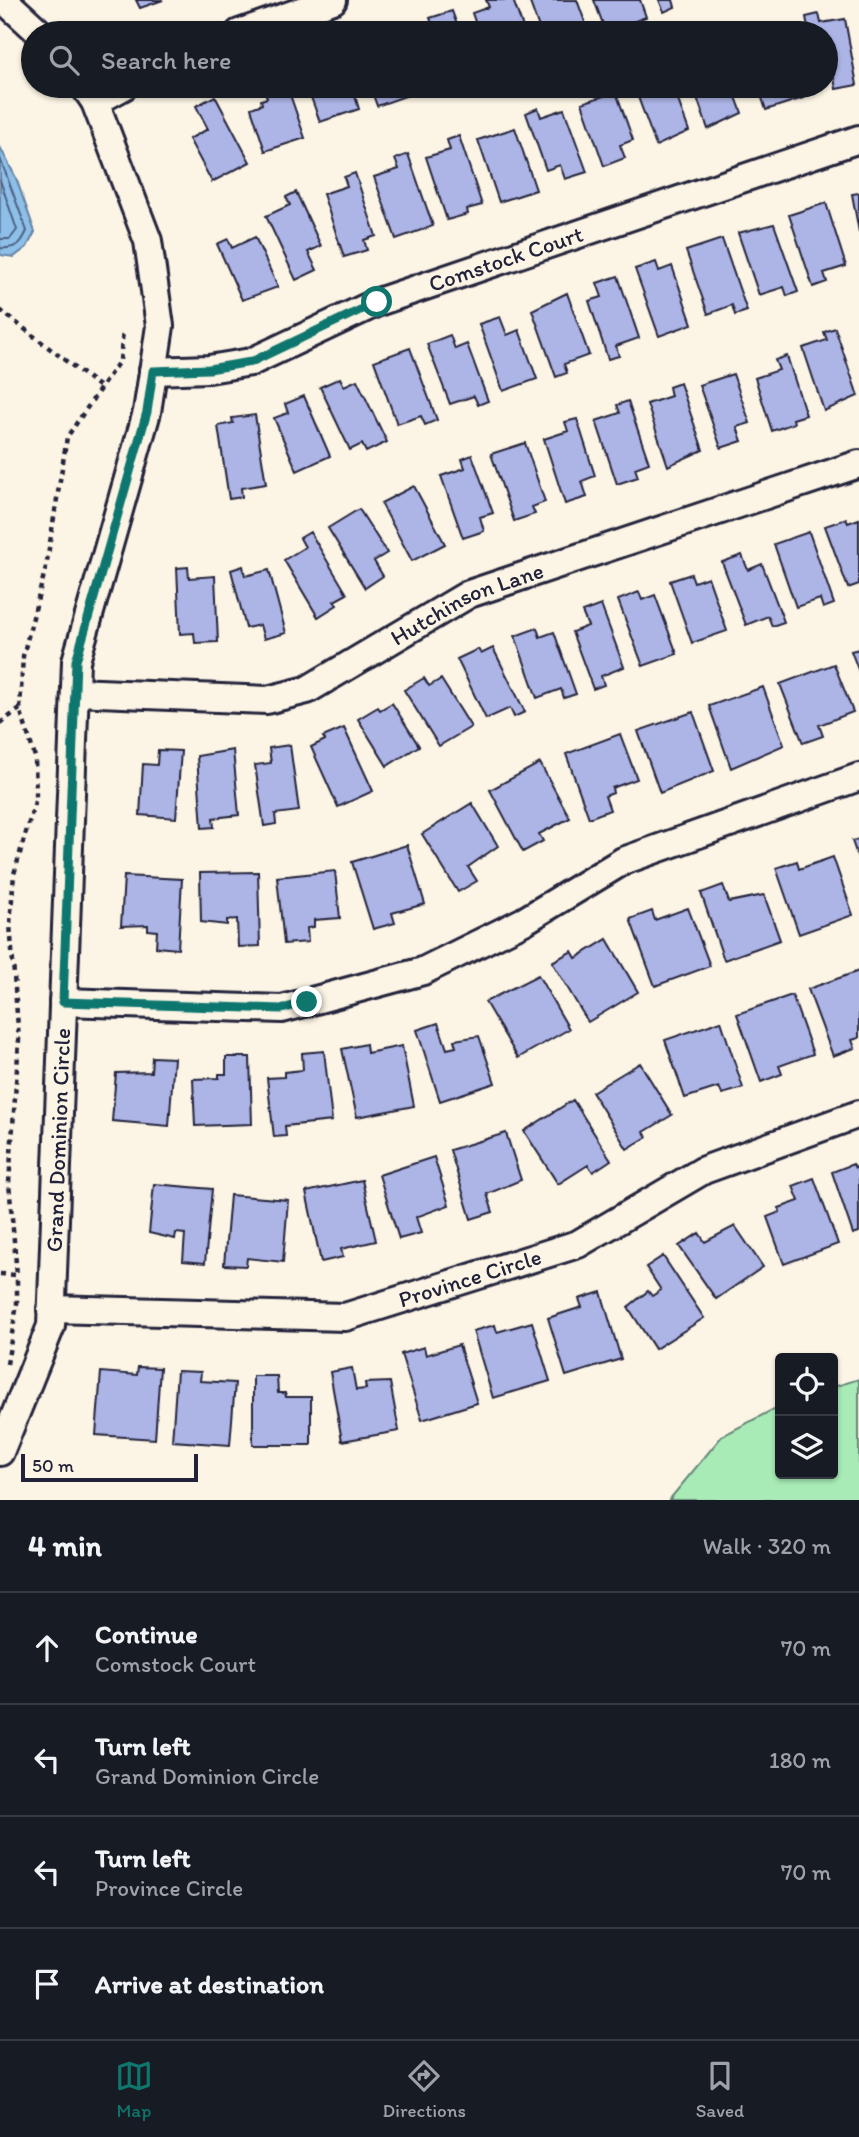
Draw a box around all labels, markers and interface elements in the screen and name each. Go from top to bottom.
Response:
search box [21,21,838,98]
icon: search [45,41,83,79]
text: Search here [101,44,231,76]
street label: Comstock Court [425,220,587,298]
route start [361,286,392,317]
street label: Hutchinson Lane [385,556,547,651]
route end [291,986,322,1017]
street label: Grand Dominion Circle [40,1027,76,1253]
street label: Province Circle [395,1242,545,1313]
map controls [775,1353,838,1479]
button: locate [775,1353,838,1416]
button: layers [775,1416,838,1479]
scale bar [21,1451,198,1483]
text: 50 m [32,1454,74,1477]
text: 4 min [28,1527,102,1564]
text: Walk · 320 m [703,1532,831,1560]
text: Continue [95,1618,198,1650]
icon: ahead [28,1629,66,1667]
text: 70 m [781,1634,831,1662]
text: Comstock Court [95,1650,256,1678]
text: Turn left [95,1730,191,1762]
icon: left [28,1741,66,1779]
text: 180 m [769,1746,831,1774]
text: Grand Dominion Circle [95,1762,319,1790]
text: Turn left [95,1842,191,1874]
icon: left [28,1853,66,1891]
text: 70 m [781,1858,831,1886]
text: Province Circle [95,1874,243,1902]
icon: arrive [28,1965,66,2003]
text: Arrive at destination [95,1968,324,2000]
tab: Map [115,2057,153,2122]
tab: Directions [382,2057,466,2122]
tab: Saved [696,2057,744,2122]

